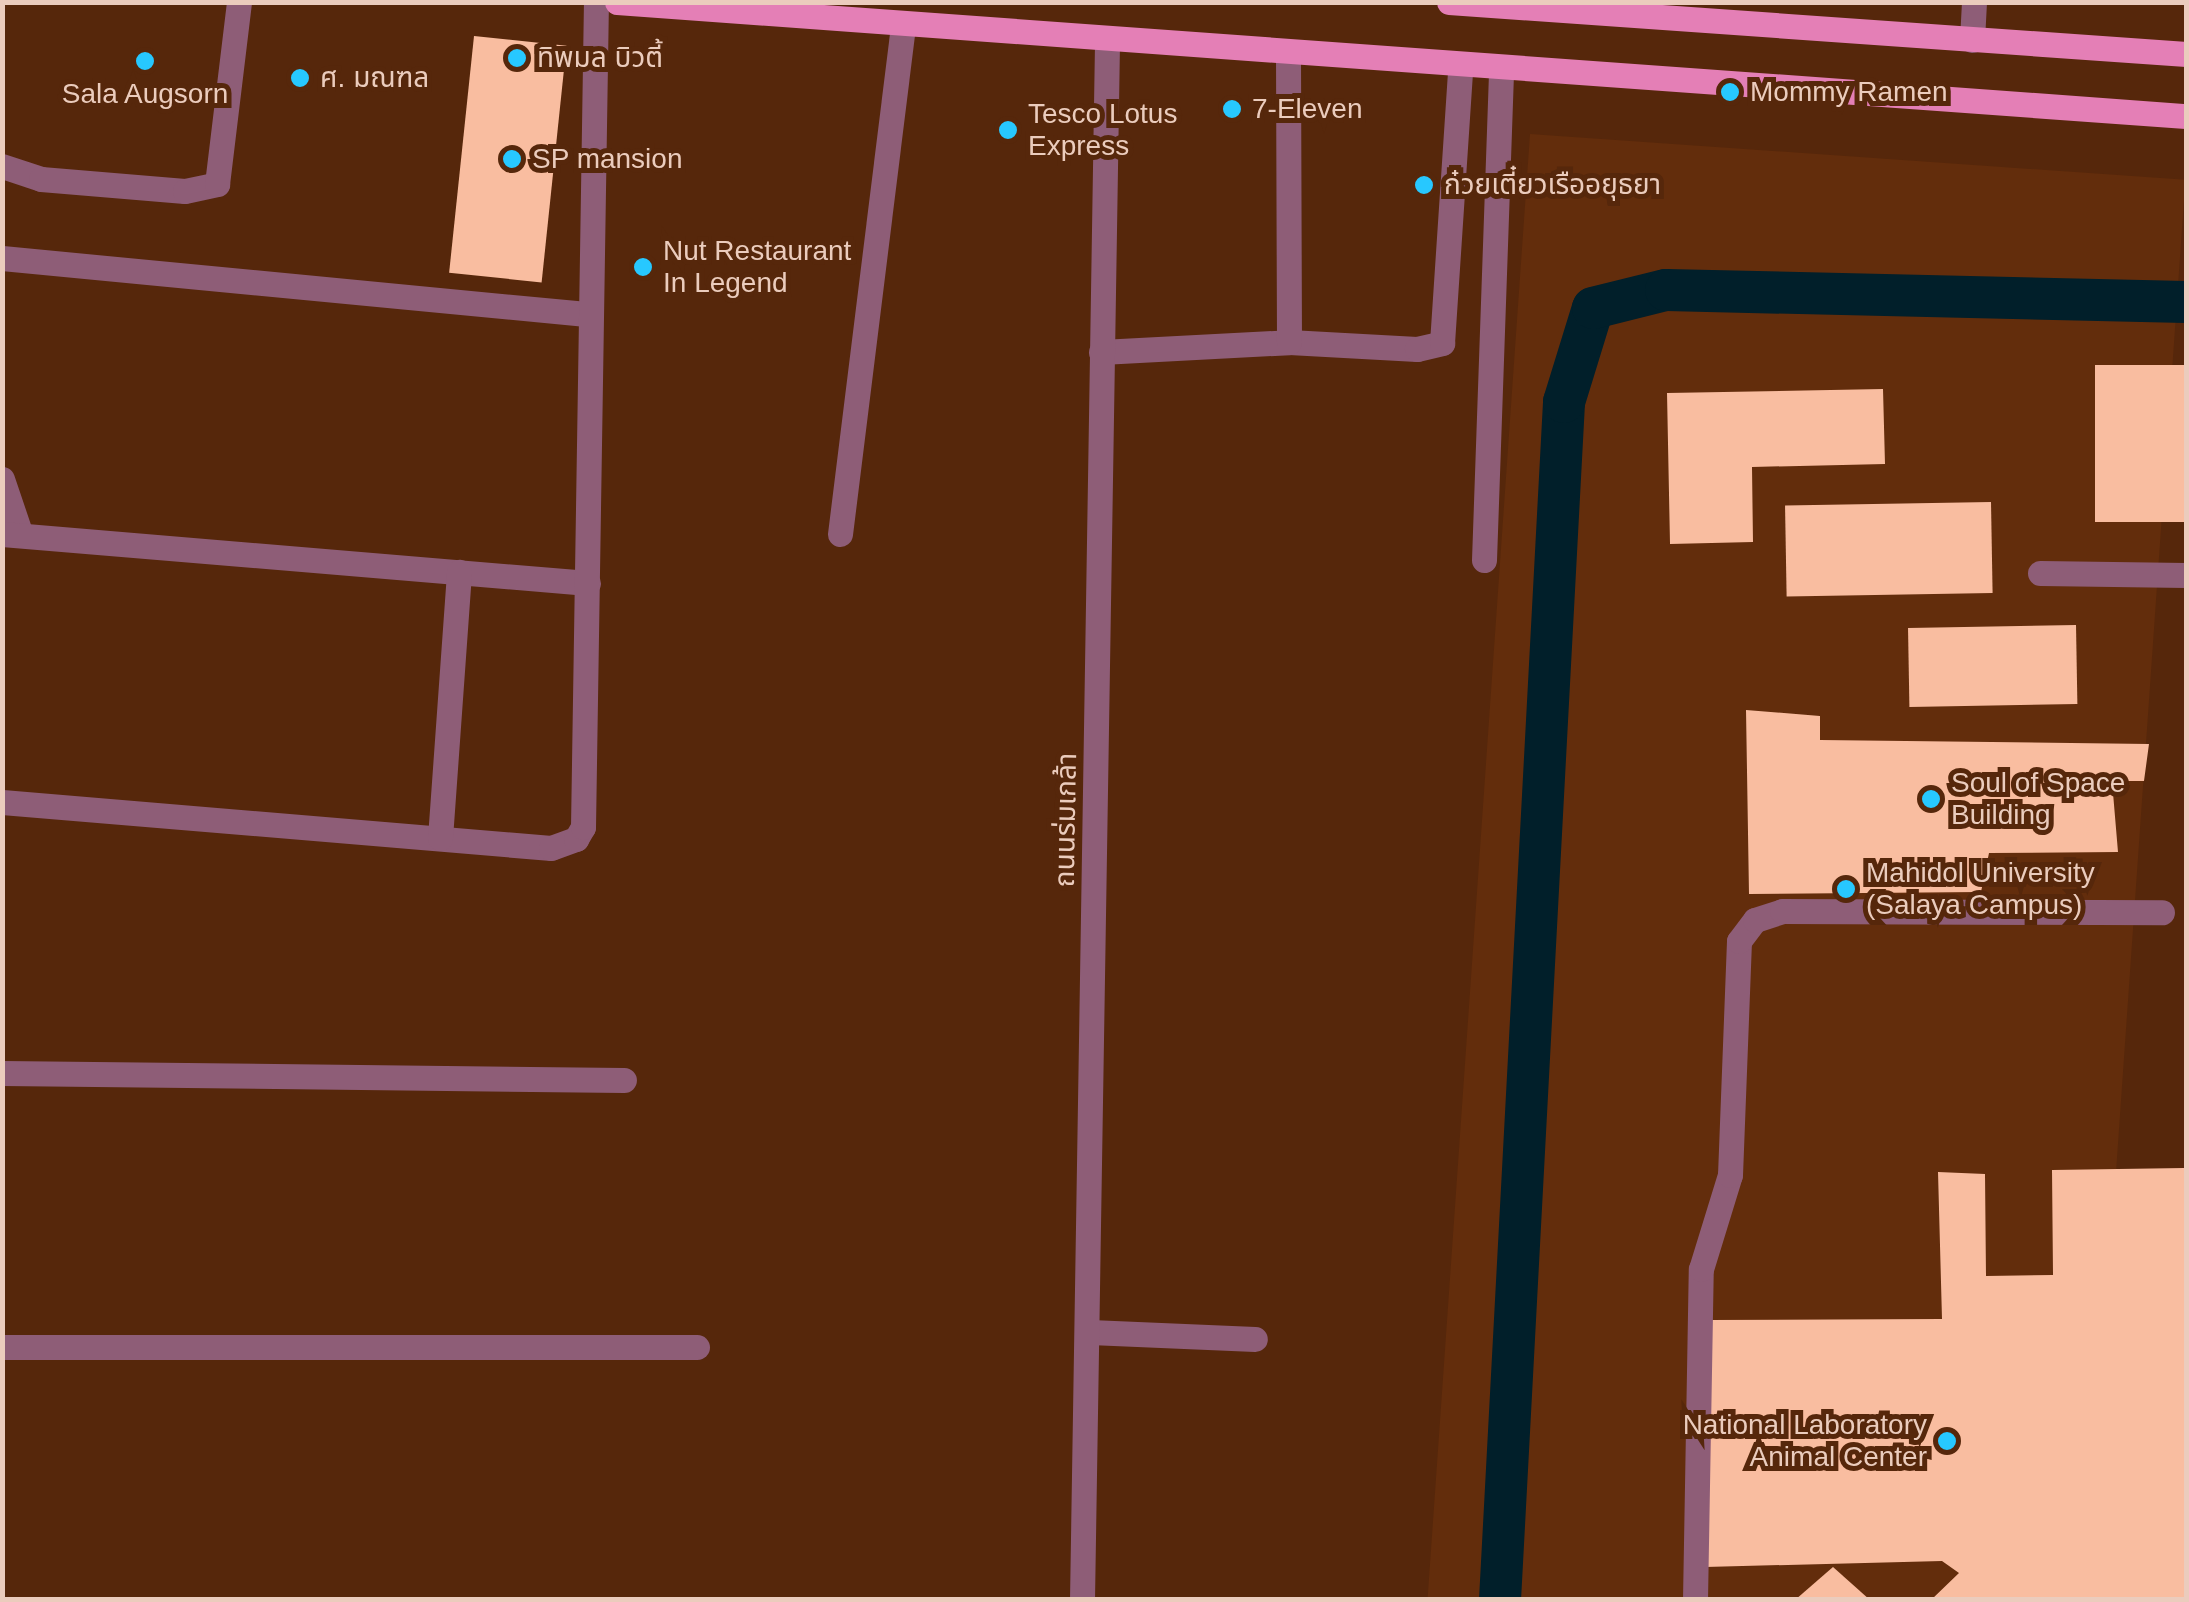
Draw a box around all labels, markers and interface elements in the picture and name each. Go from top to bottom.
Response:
place label: ทิพมล บิวตี้ [537,41,663,75]
marker: ทิพมล บิวตี้ [506,47,528,69]
marker: Sala Augsorn [134,50,156,72]
place label: ศ. มณฑล [320,61,429,95]
marker: ศ. มณฑล [289,67,311,89]
place label: Mommy Ramen [1750,75,1948,109]
place label: Sala Augsorn [61,77,229,111]
marker: Mommy Ramen [1719,81,1741,103]
place label: 7-Eleven [1252,92,1363,126]
place label: Tesco Lotus Express [1028,97,1177,163]
marker: 7-Eleven [1221,98,1243,120]
marker: Tesco Lotus Express [997,119,1019,141]
place label: SP mansion [532,142,683,176]
marker: SP mansion [501,148,523,170]
place label: ก๋วยเตี๋ยวเรืออยุธยา [1444,168,1661,202]
marker: ก๋วยเตี๋ยวเรืออยุธยา [1413,174,1435,196]
place label: Nut Restaurant In Legend [663,234,851,300]
marker: Nut Restaurant In Legend [632,256,654,278]
street label: ถนนร่มเกล้า [1048,752,1084,888]
place label: Soul of Space Building [1951,766,2125,832]
marker: Soul of Space Building [1920,788,1942,810]
place label: Mahidol University (Salaya Campus) [1866,856,2095,922]
marker: Mahidol University (Salaya Campus) [1835,878,1857,900]
place label: National Laboratory Animal Center [1683,1408,1927,1474]
marker: National Laboratory Animal Center [1936,1430,1958,1452]

